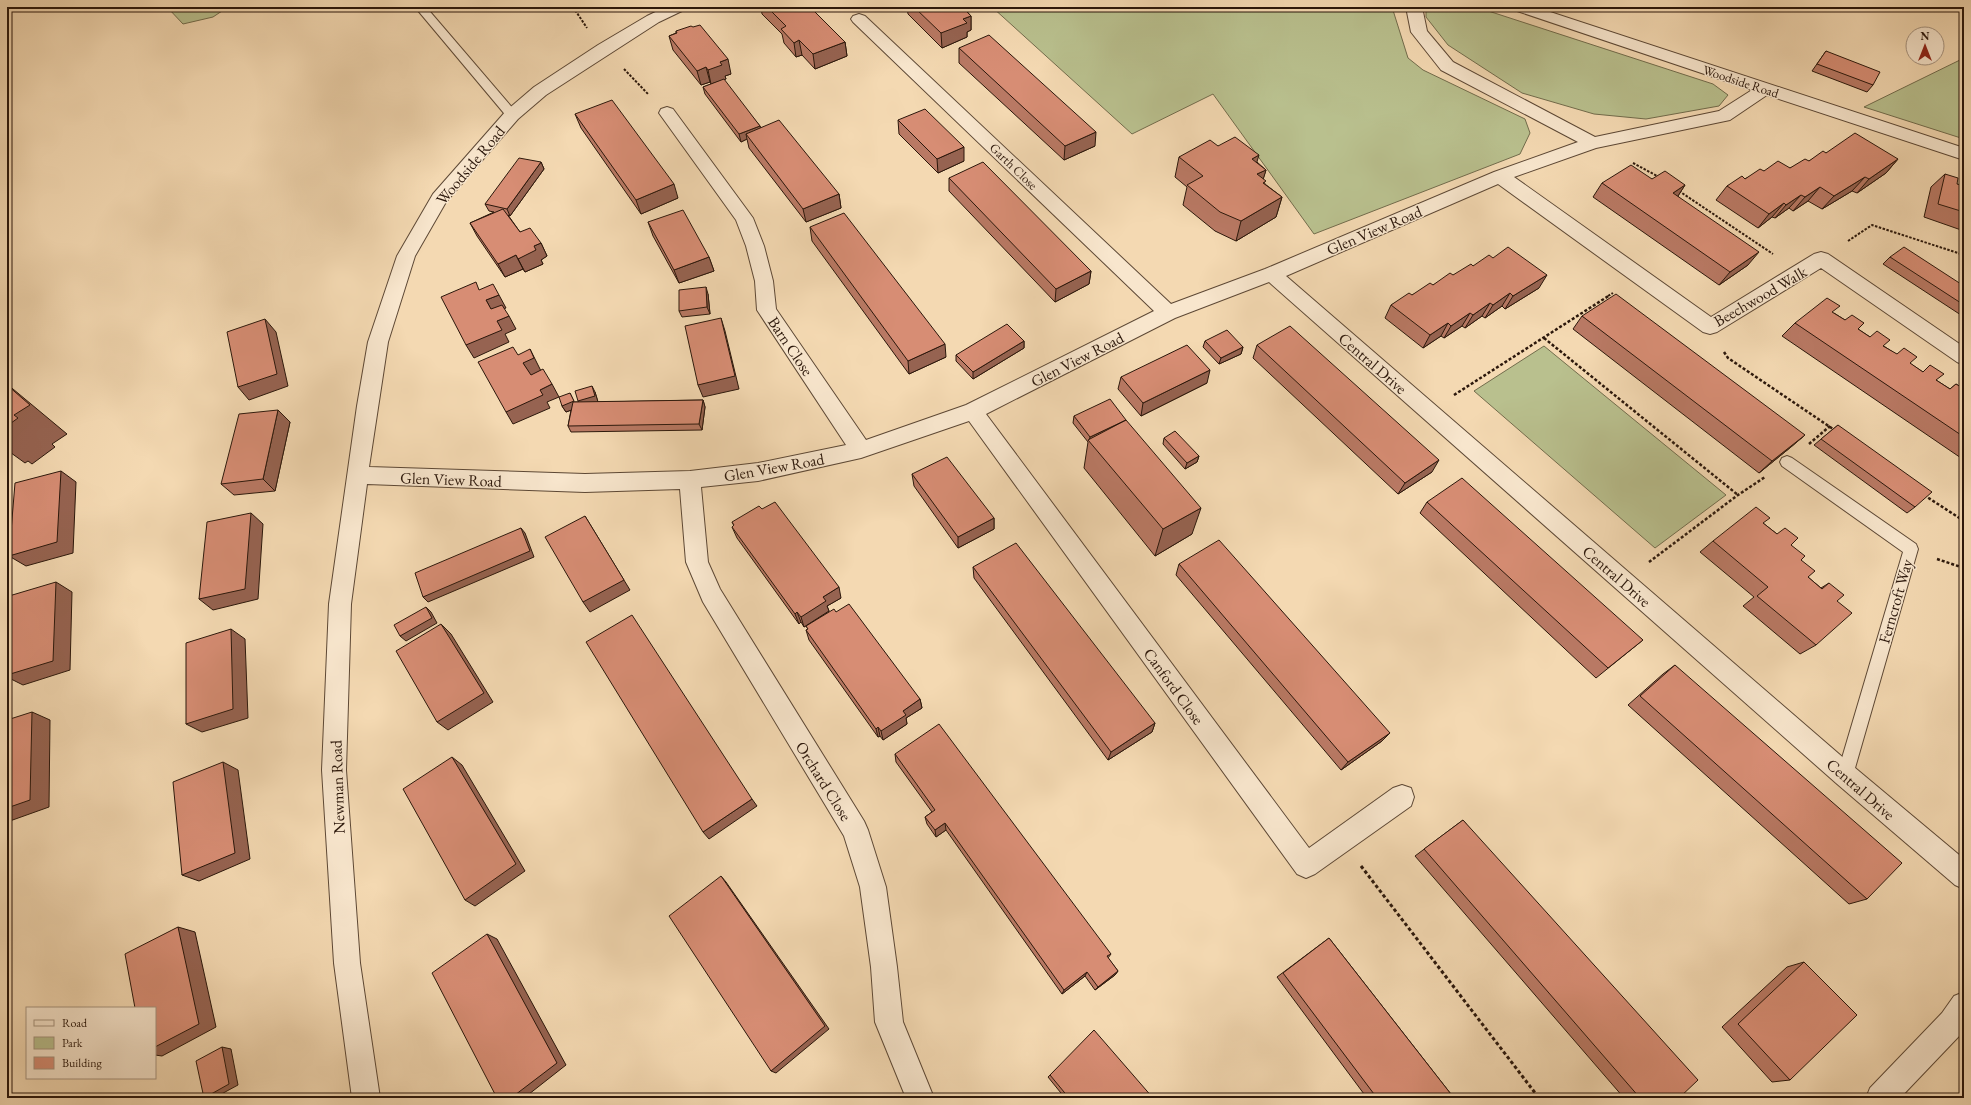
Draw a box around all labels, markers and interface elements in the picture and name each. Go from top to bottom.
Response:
north arrow [1905,26,1945,66]
text: N [1921,29,1930,43]
street label: Woodside Road [1701,61,1781,102]
street label: Woodside Road [431,121,510,209]
street label: Garth Close [986,139,1041,193]
street label: Glen View Road [1323,201,1426,260]
street label: Beechwood Walk [1710,261,1811,332]
street label: Barn Close [763,313,818,380]
street label: Glen View Road [1027,327,1128,392]
street label: Central Drive [1334,328,1411,399]
street label: Glen View Road [722,448,827,487]
street label: Glen View Road [400,467,503,492]
street label: Central Drive [1578,541,1655,612]
street label: Ferncroft Way [1873,556,1918,646]
street label: Canford Close [1139,644,1209,729]
street label: Orchard Close [791,738,856,825]
street label: Newman Road [325,739,350,834]
street label: Central Drive [1822,754,1899,825]
legend [26,1007,156,1079]
text: Road [62,1015,88,1031]
text: Park [62,1035,83,1051]
text: Building [62,1055,103,1071]

